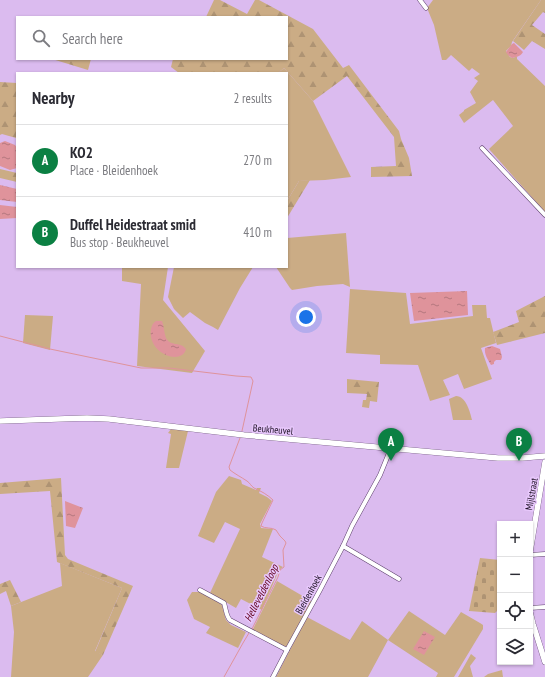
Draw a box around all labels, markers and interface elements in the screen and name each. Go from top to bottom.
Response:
search box [16,16,288,60]
icon: search [30,27,52,49]
text: Search here [62,29,123,48]
text: Nearby [32,87,75,109]
text: 2 results [233,90,272,107]
text: KO2 [70,143,93,162]
text: A [42,152,48,169]
text: 270 m [243,152,272,169]
text: Place · Bleidenhoek [70,162,158,179]
text: Duffel Heidestraat smid [70,215,196,234]
text: B [42,224,48,241]
text: 410 m [243,224,272,241]
text: Bus stop · Beukheuvel [70,234,169,251]
your location [296,307,316,327]
street label: Beukheuvel [252,421,294,438]
pin: A [378,428,404,461]
pin: B [506,428,532,461]
street label: Mijlstraat [522,477,541,511]
map controls [497,521,533,665]
button: + [497,521,533,557]
button: − [497,557,533,593]
water label: Helleveldenloop [241,561,282,624]
street label: Bleidenhoek [292,572,325,616]
button: locate [497,593,533,629]
button: layers [497,629,533,665]

